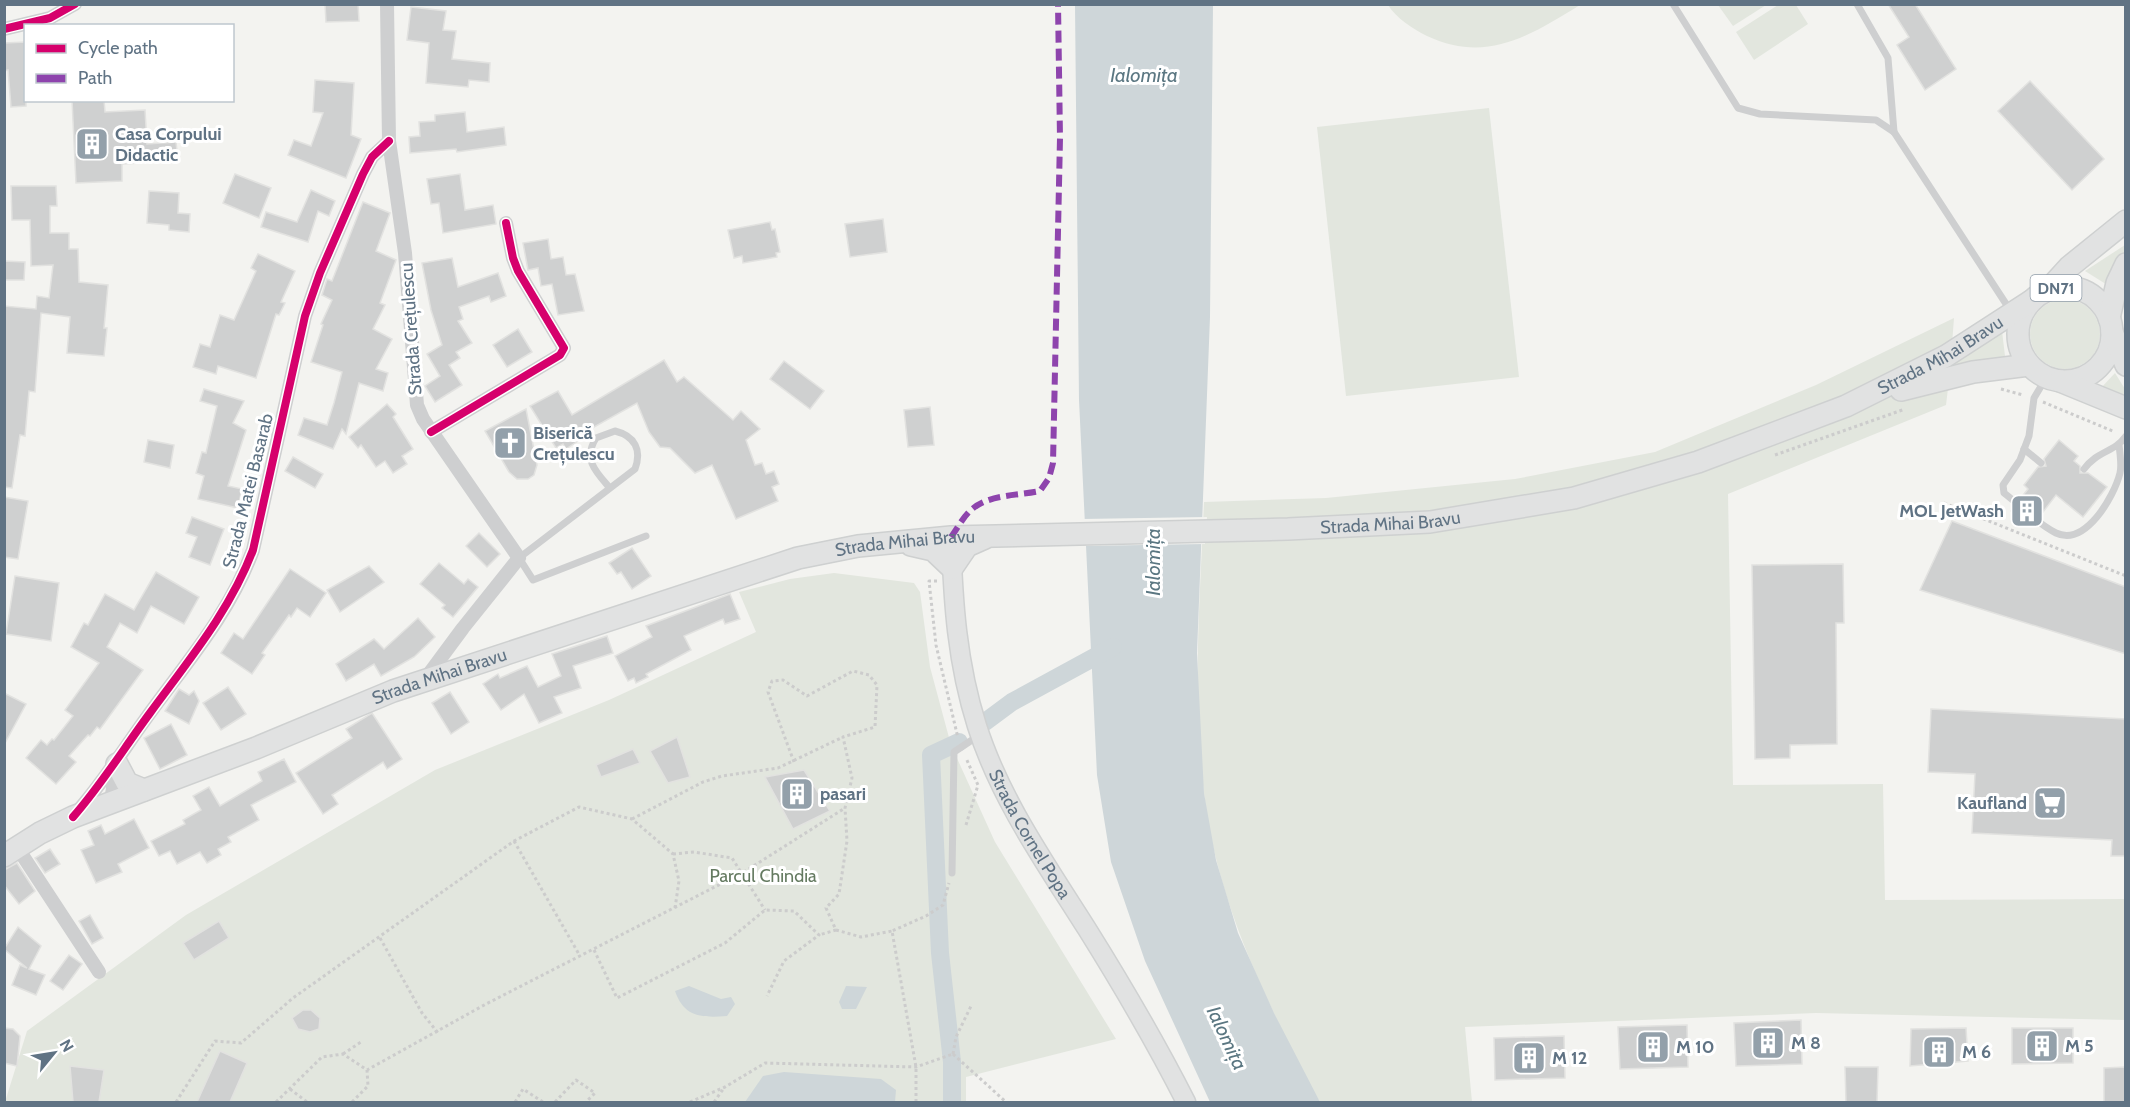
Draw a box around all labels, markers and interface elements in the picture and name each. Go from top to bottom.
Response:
legend [24,24,234,102]
text: Cycle path [78,37,158,59]
water label: Ialomița [1110,63,1178,87]
text: Path [78,67,112,89]
place label: Casa Corpului Didactic [115,123,222,166]
building icon: Casa Corpului Didactic [74,126,110,162]
street label: Strada Crețulescu [395,262,428,396]
road number: DN71 [2030,275,2082,301]
street label: Strada Mihai Bravu [1874,311,2007,399]
street label: Strada Matei Basarab [218,411,278,571]
place label: Biserică Crețulescu [533,422,615,466]
church icon: Biserică Crețulescu [492,425,528,461]
building icon: MOL JetWash [2009,493,2045,529]
place label: MOL JetWash [1899,500,2004,522]
street label: Strada Mihai Bravu [1320,506,1462,538]
street label: Strada Mihai Bravu [833,525,975,561]
water label: Ialomița [1141,528,1165,596]
street label: Strada Mihai Bravu [369,643,509,709]
street label: Strada Cornel Popa [984,766,1076,903]
building icon: pasari [779,776,815,812]
place label: pasari [820,783,866,805]
supermarket icon: Kaufland [2032,785,2068,821]
place label: Kaufland [1957,792,2027,814]
park label: Parcul Chindia [709,865,817,887]
water label: Ialomița [1202,1002,1252,1074]
north arrow [24,1023,84,1083]
building icon: M 8 [1750,1025,1786,1061]
building icon: M 5 [2024,1028,2060,1064]
building icon: M 10 [1635,1029,1671,1065]
place label: M 8 [1791,1032,1821,1054]
building icon: M 6 [1921,1034,1957,1070]
place label: M 5 [2065,1035,2094,1057]
text: N [56,1036,78,1055]
place label: M 10 [1676,1036,1714,1058]
building icon: M 12 [1511,1040,1547,1076]
place label: M 6 [1962,1041,1991,1063]
place label: M 12 [1552,1047,1587,1069]

